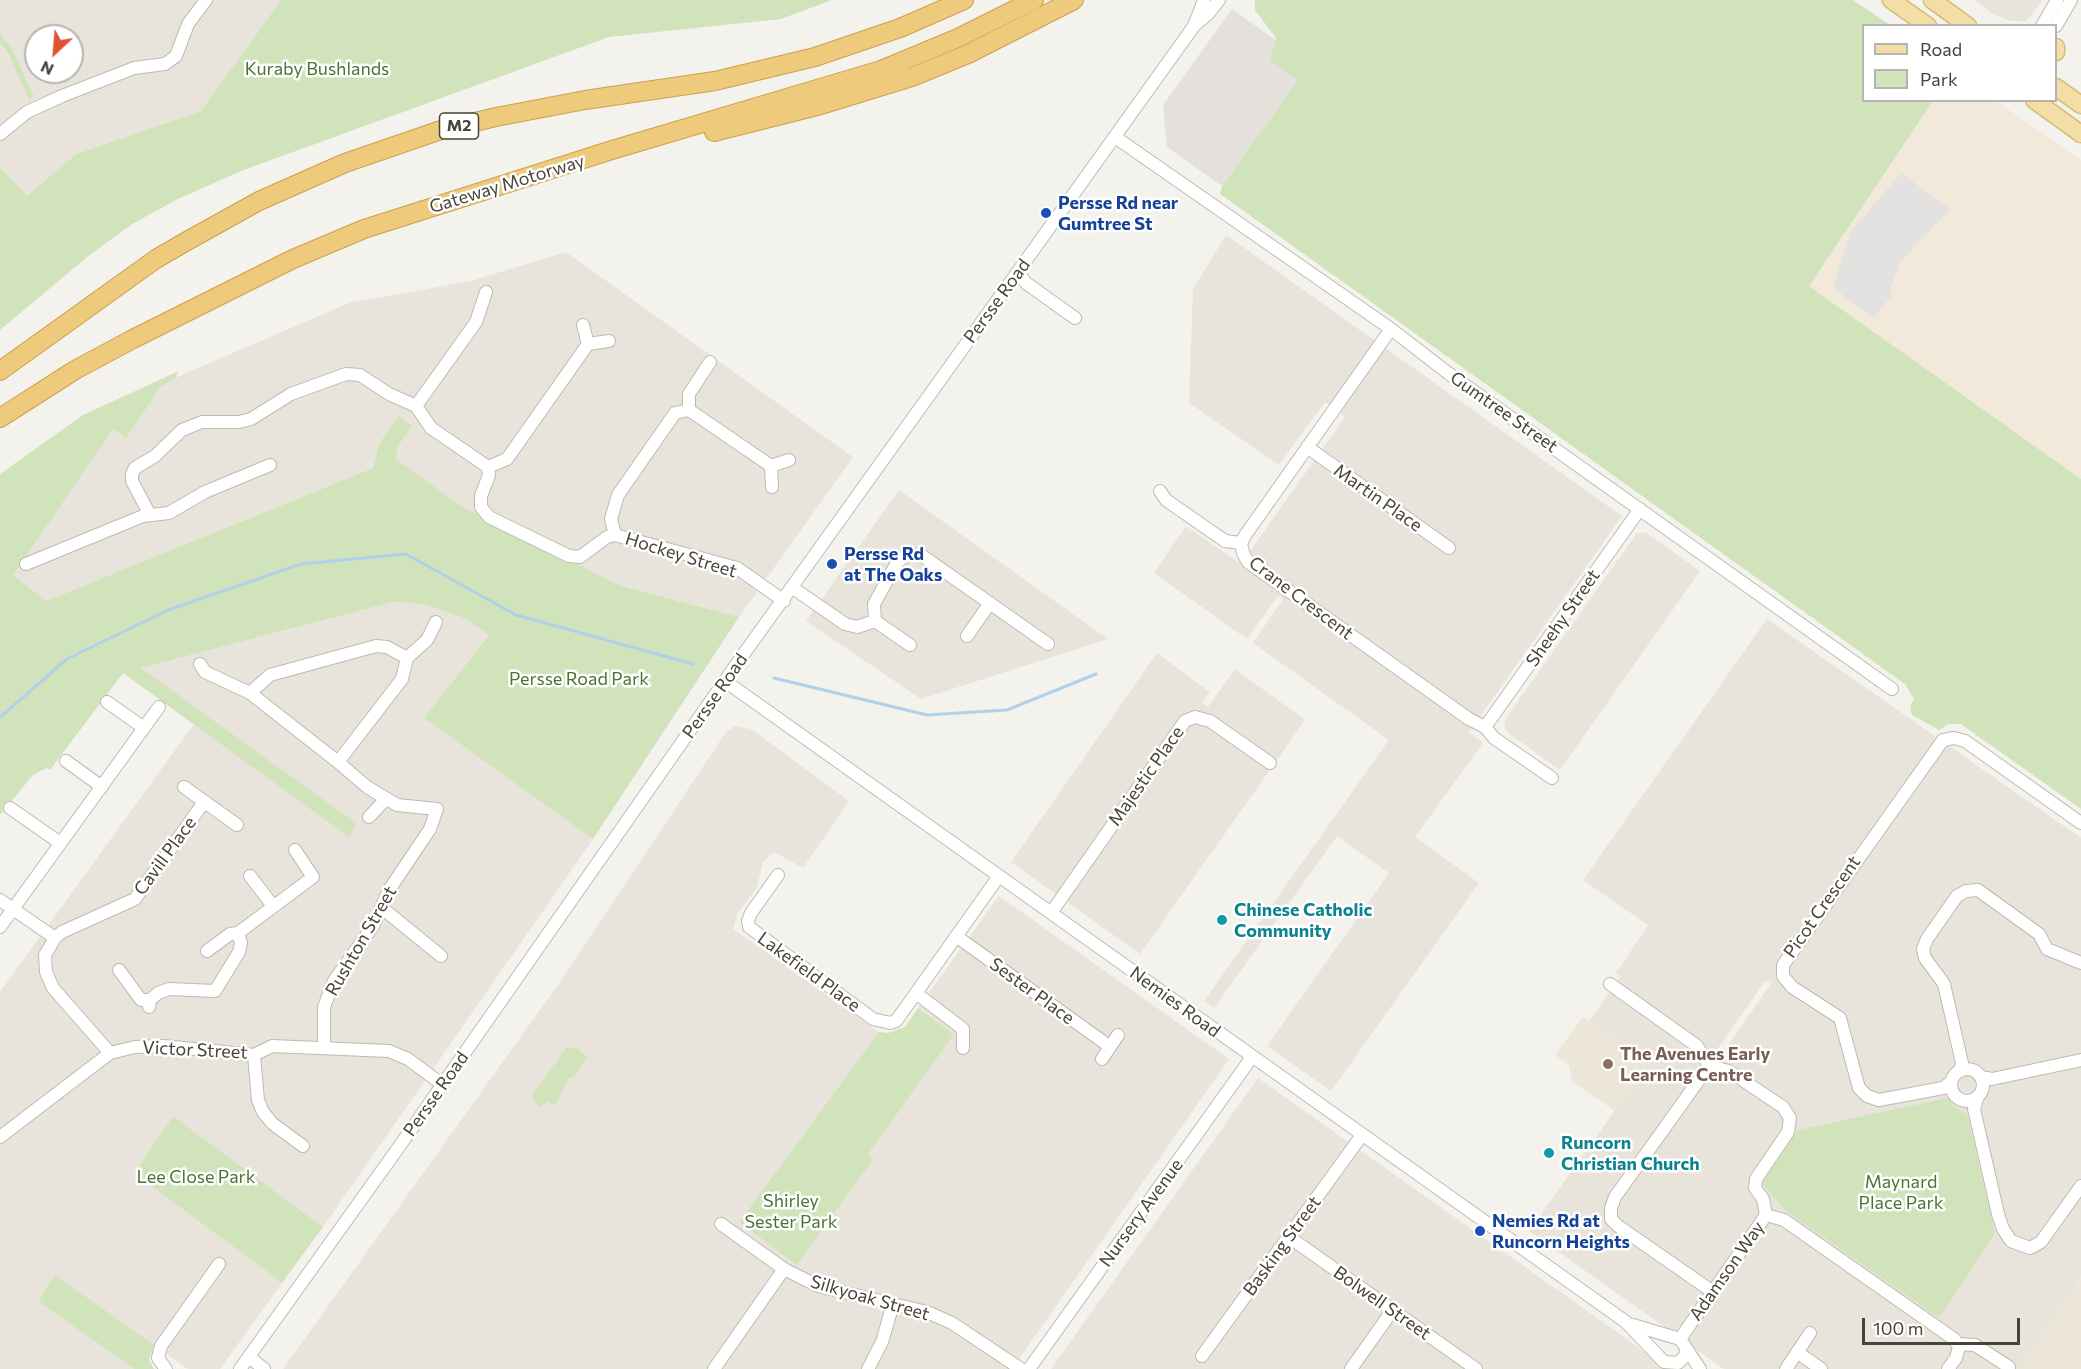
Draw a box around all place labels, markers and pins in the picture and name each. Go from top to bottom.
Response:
place label: Persse Rd near Gumtree St [1058,192,1178,234]
marker: Persse Rd near Gumtree St [1039,206,1053,220]
place label: Persse Rd at The Oaks [844,543,942,586]
marker: Persse Rd at The Oaks [825,557,839,571]
place label: Chinese Catholic Community [1234,899,1372,942]
marker: Chinese Catholic Community [1215,913,1229,927]
place label: The Avenues Early Learning Centre [1620,1043,1770,1086]
marker: The Avenues Early Learning Centre [1601,1057,1615,1071]
place label: Runcorn Christian Church [1561,1132,1700,1174]
marker: Runcorn Christian Church [1542,1146,1556,1160]
place label: Nemies Rd at Runcorn Heights [1492,1210,1630,1252]
marker: Nemies Rd at Runcorn Heights [1473,1224,1487,1238]

